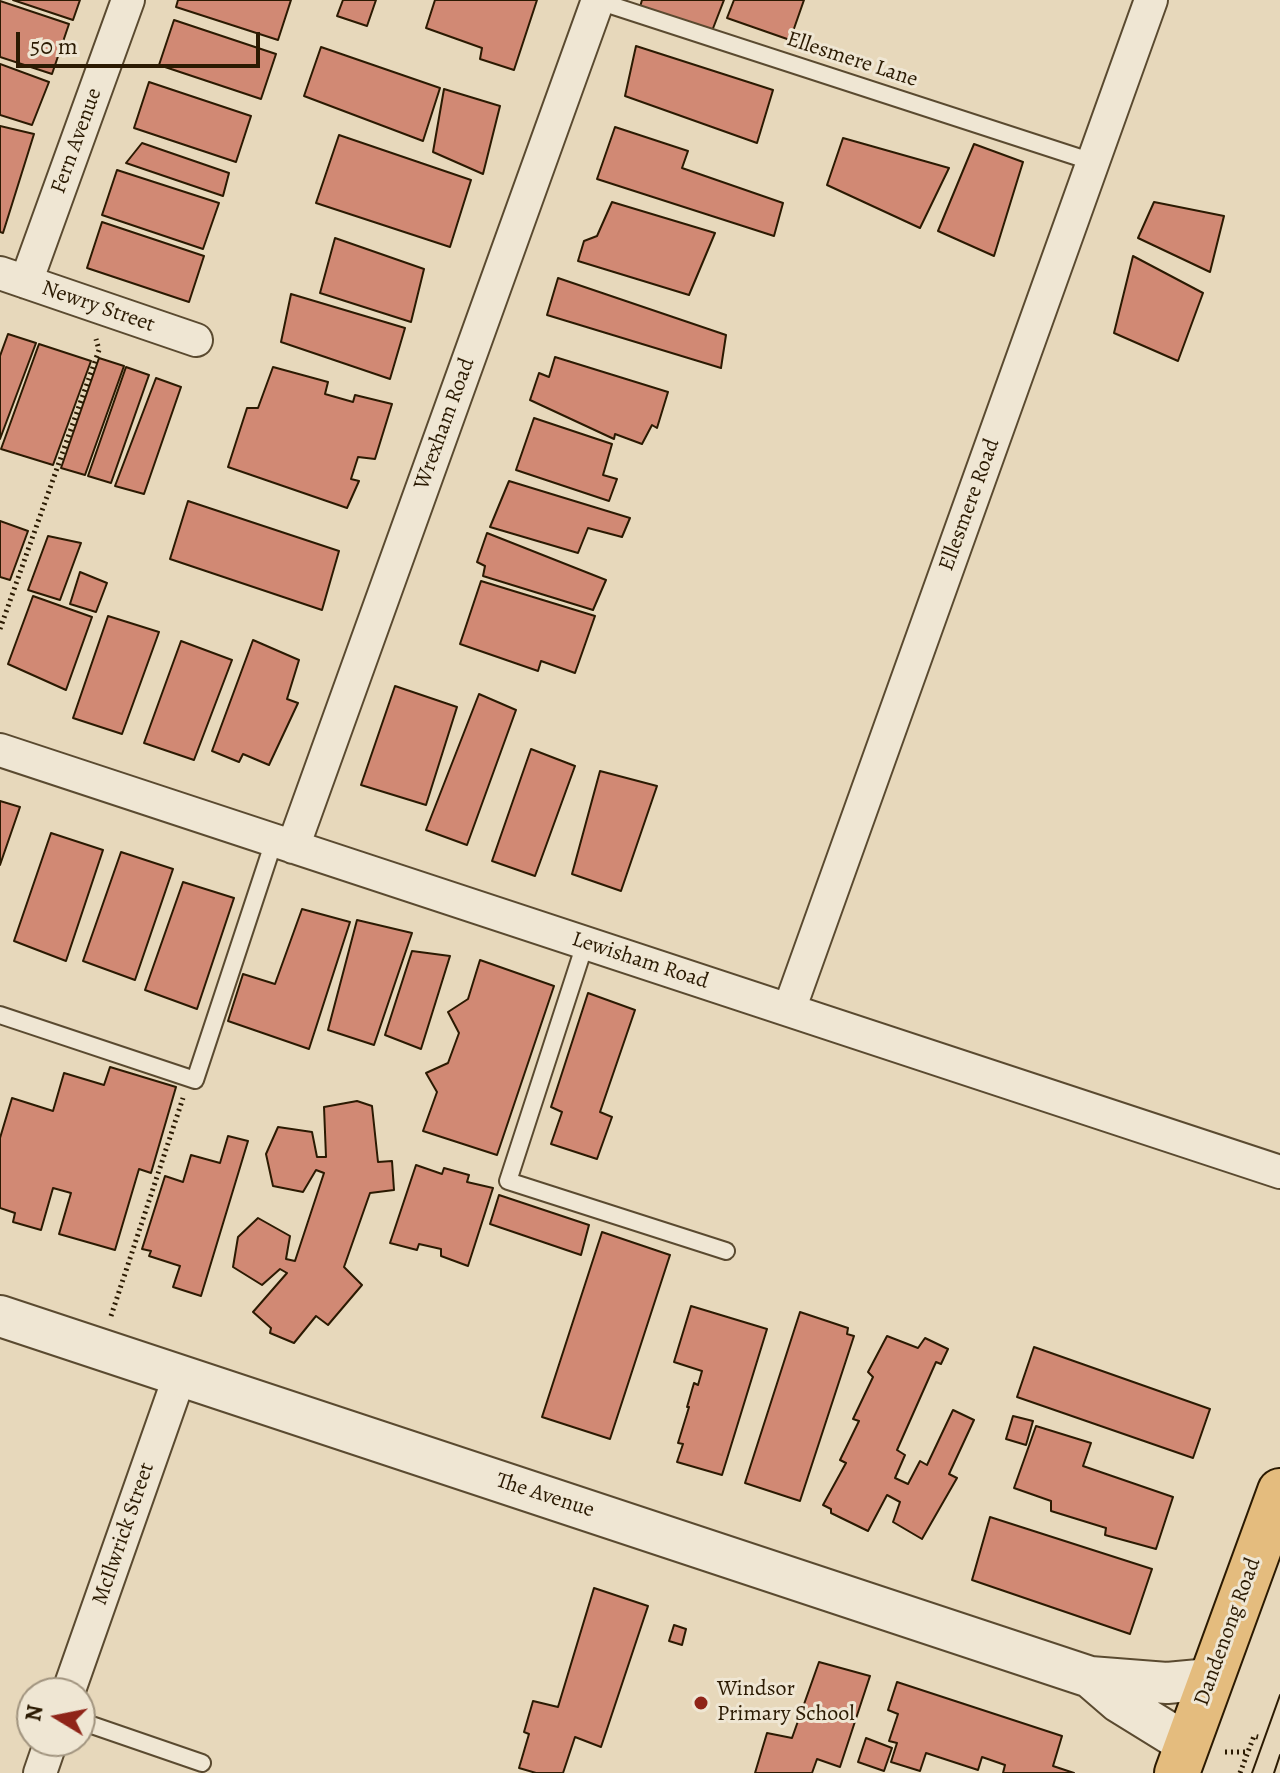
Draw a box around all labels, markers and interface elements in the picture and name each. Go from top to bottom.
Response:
scale bar [20,16,264,66]
street label: Ellesmere Lane [783,26,921,94]
text: 50 m [30,30,78,62]
street label: Fern Avenue [46,85,108,197]
street label: Newry Street [38,275,158,339]
street label: Wrexham Road [409,355,481,493]
street label: Ellesmere Road [934,435,1006,575]
street label: Lewisham Road [568,927,712,995]
street label: McIlwrick Street [87,1459,161,1609]
street label: The Avenue [493,1468,597,1524]
street label: Dandenong Road [1189,1554,1267,1710]
north arrow [16,1677,96,1757]
place label: Windsor Primary School [717,1677,855,1728]
marker: Windsor Primary School [692,1694,710,1712]
text: N [18,1703,50,1724]

